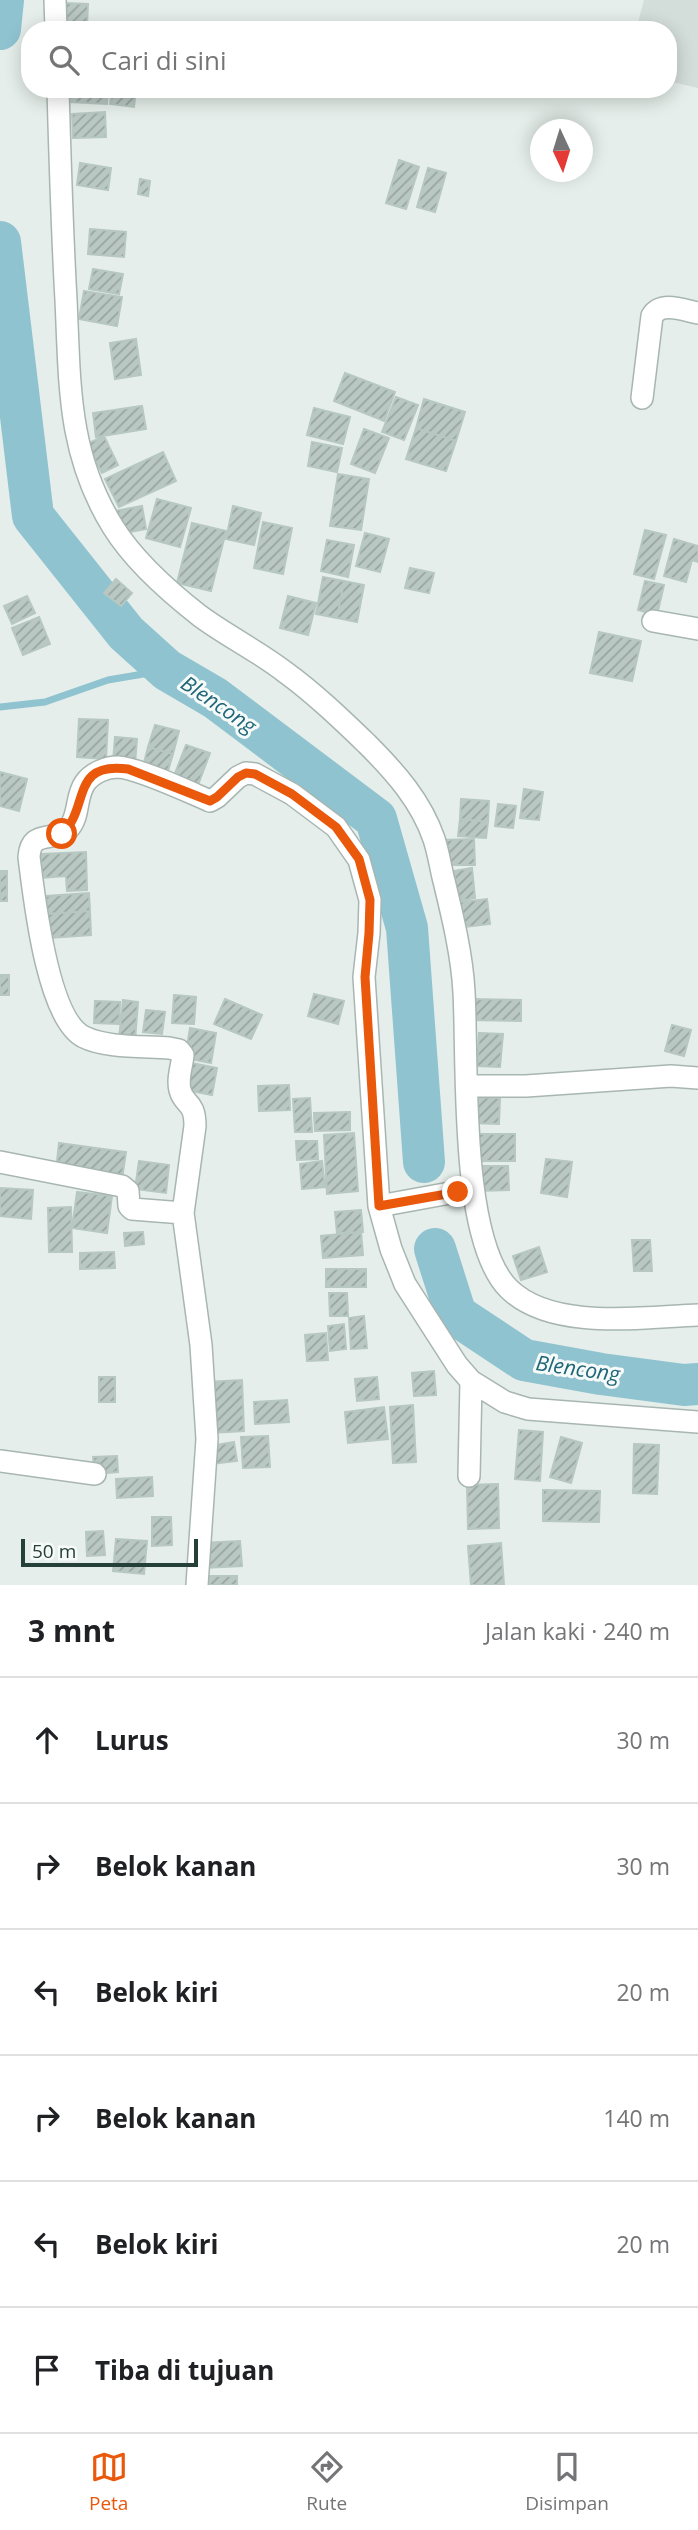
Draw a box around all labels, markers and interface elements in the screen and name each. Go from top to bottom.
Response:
search box [21,21,677,98]
icon: search [45,41,83,79]
text: Cari di sini [101,42,226,78]
north arrow [530,119,593,182]
water label: Blencong [176,669,263,740]
route start [46,818,77,849]
route end [442,1176,473,1207]
water label: Blencong [534,1348,623,1388]
scale bar [21,1536,198,1568]
text: 50 m [32,1538,76,1564]
text: 3 mnt [28,1610,115,1651]
text: Jalan kaki · 240 m [485,1615,670,1647]
icon: ahead [28,1721,66,1759]
text: Lurus [95,1722,169,1758]
text: 30 m [616,1724,670,1756]
icon: right [28,1847,66,1885]
text: Belok kanan [95,1848,256,1884]
text: 30 m [616,1850,670,1882]
icon: left [28,1973,66,2011]
text: Belok kiri [95,1974,219,2010]
text: 20 m [616,1976,670,2008]
icon: right [28,2099,66,2137]
text: Belok kanan [95,2100,256,2136]
text: 140 m [603,2102,670,2134]
icon: left [28,2225,66,2263]
text: Belok kiri [95,2226,219,2262]
text: 20 m [616,2228,670,2260]
icon: arrive [28,2351,66,2389]
text: Tiba di tujuan [95,2352,274,2388]
tab: Peta [89,2448,128,2516]
tab: Rute [306,2448,347,2516]
tab: Disimpan [525,2448,609,2516]

